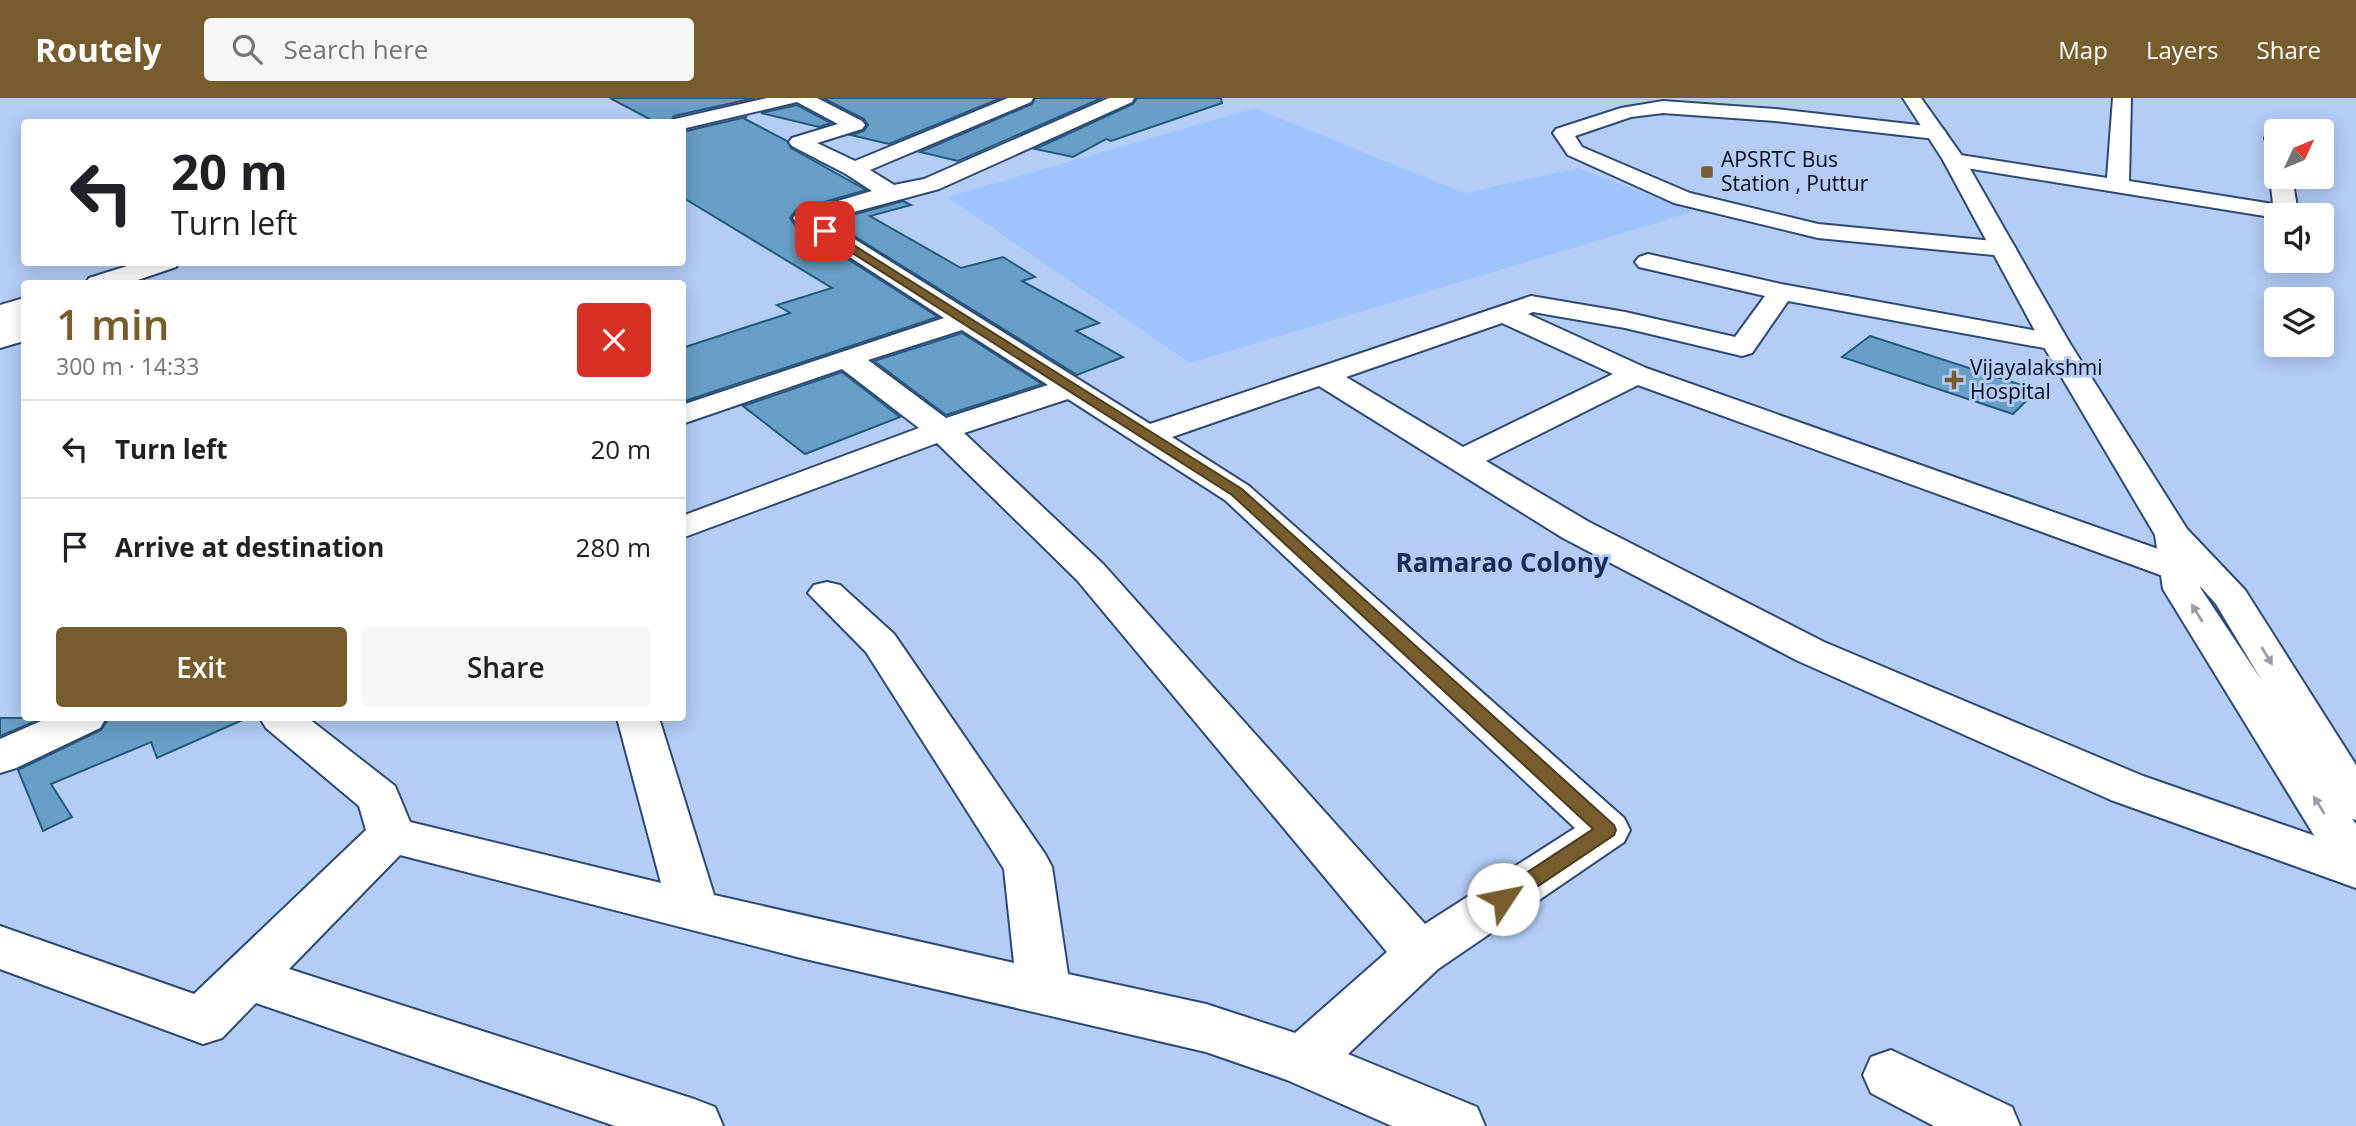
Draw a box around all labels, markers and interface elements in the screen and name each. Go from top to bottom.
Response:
search box [204,18,694,81]
text: Routely [35,27,162,72]
icon: search [228,30,266,68]
text: Search here [284,31,428,67]
text: Map [2058,33,2108,66]
text: Layers [2146,33,2219,66]
text: Share [2257,33,2321,66]
north arrow [2264,119,2334,189]
map controls [2264,119,2334,357]
text: 20 m [171,138,288,204]
place label: APSRTC Bus Station , Puttur [1721,145,1869,197]
icon: left [56,147,147,238]
marker: APSRTC Bus Station , Puttur [1699,164,1715,180]
text: Turn left [171,201,297,244]
pin [795,201,855,261]
button: sound [2264,203,2334,273]
icon: arrive [806,212,844,250]
button: layers [2264,287,2334,357]
text: 1 min [56,295,169,352]
button: close [577,303,651,377]
text: 300 m · 14:33 [56,350,199,382]
place label: Vijayalakshmi Hospital [1970,353,2103,405]
marker: Vijayalakshmi Hospital [1944,370,1964,390]
icon: left [56,430,94,468]
text: Turn left [115,431,227,467]
text: 20 m [590,431,651,467]
icon: arrive [56,528,94,566]
text: Arrive at destination [115,529,384,565]
text: 280 m [576,529,651,565]
district label: Ramarao Colony [1395,544,1609,580]
one-way arrow [2191,604,2204,623]
button: Exit [56,627,347,707]
button: Share [361,627,651,707]
one-way arrow [2261,647,2274,666]
one-way arrow [2313,796,2326,815]
position arrow [1466,862,1540,936]

